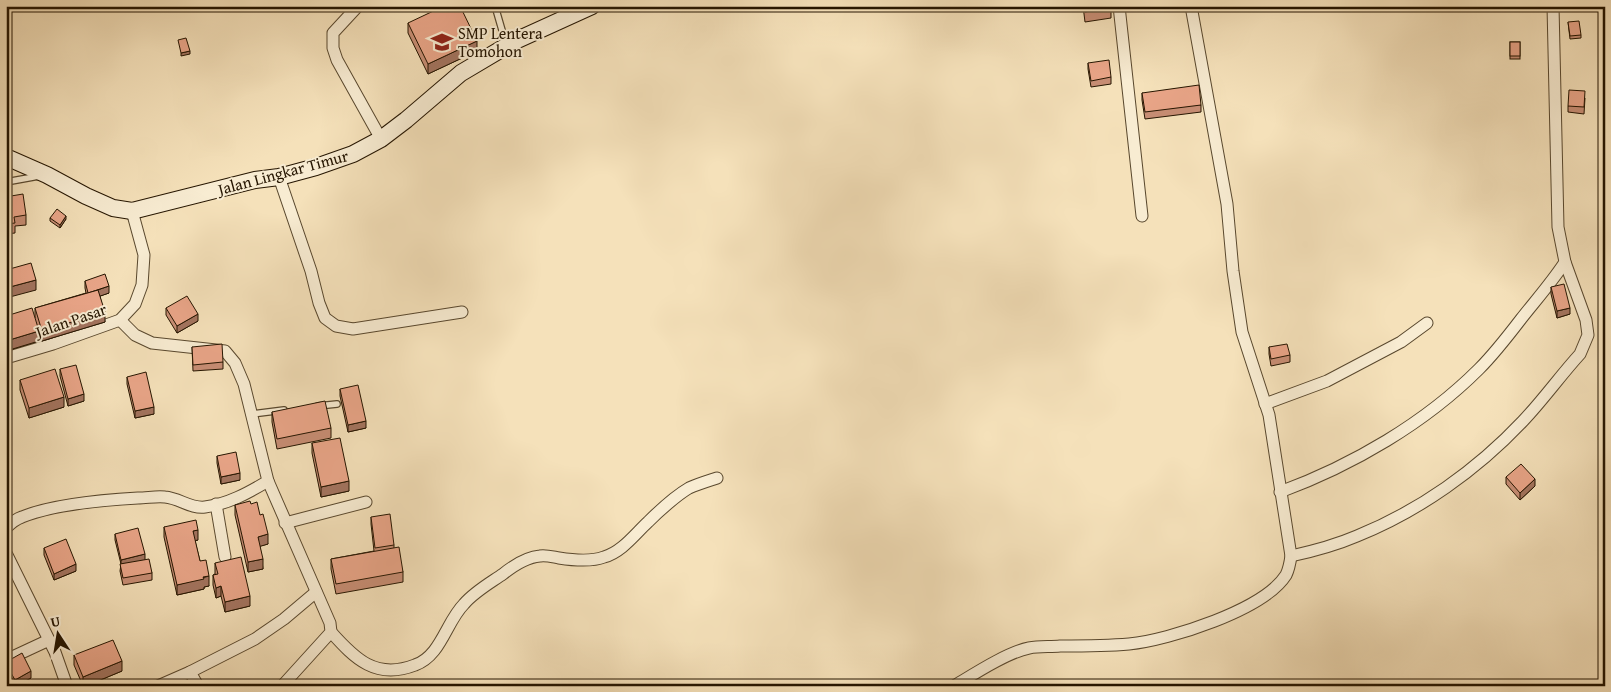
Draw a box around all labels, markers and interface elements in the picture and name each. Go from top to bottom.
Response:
place label: SMP Lentera Tomohon [458,21,543,63]
school or university icon: SMP Lentera Tomohon [429,29,455,55]
street label: Jalan Lingkar Timur [213,143,351,201]
street label: Jalan Pasar [30,297,110,344]
north arrow [32,610,82,660]
text: U [49,610,63,632]

